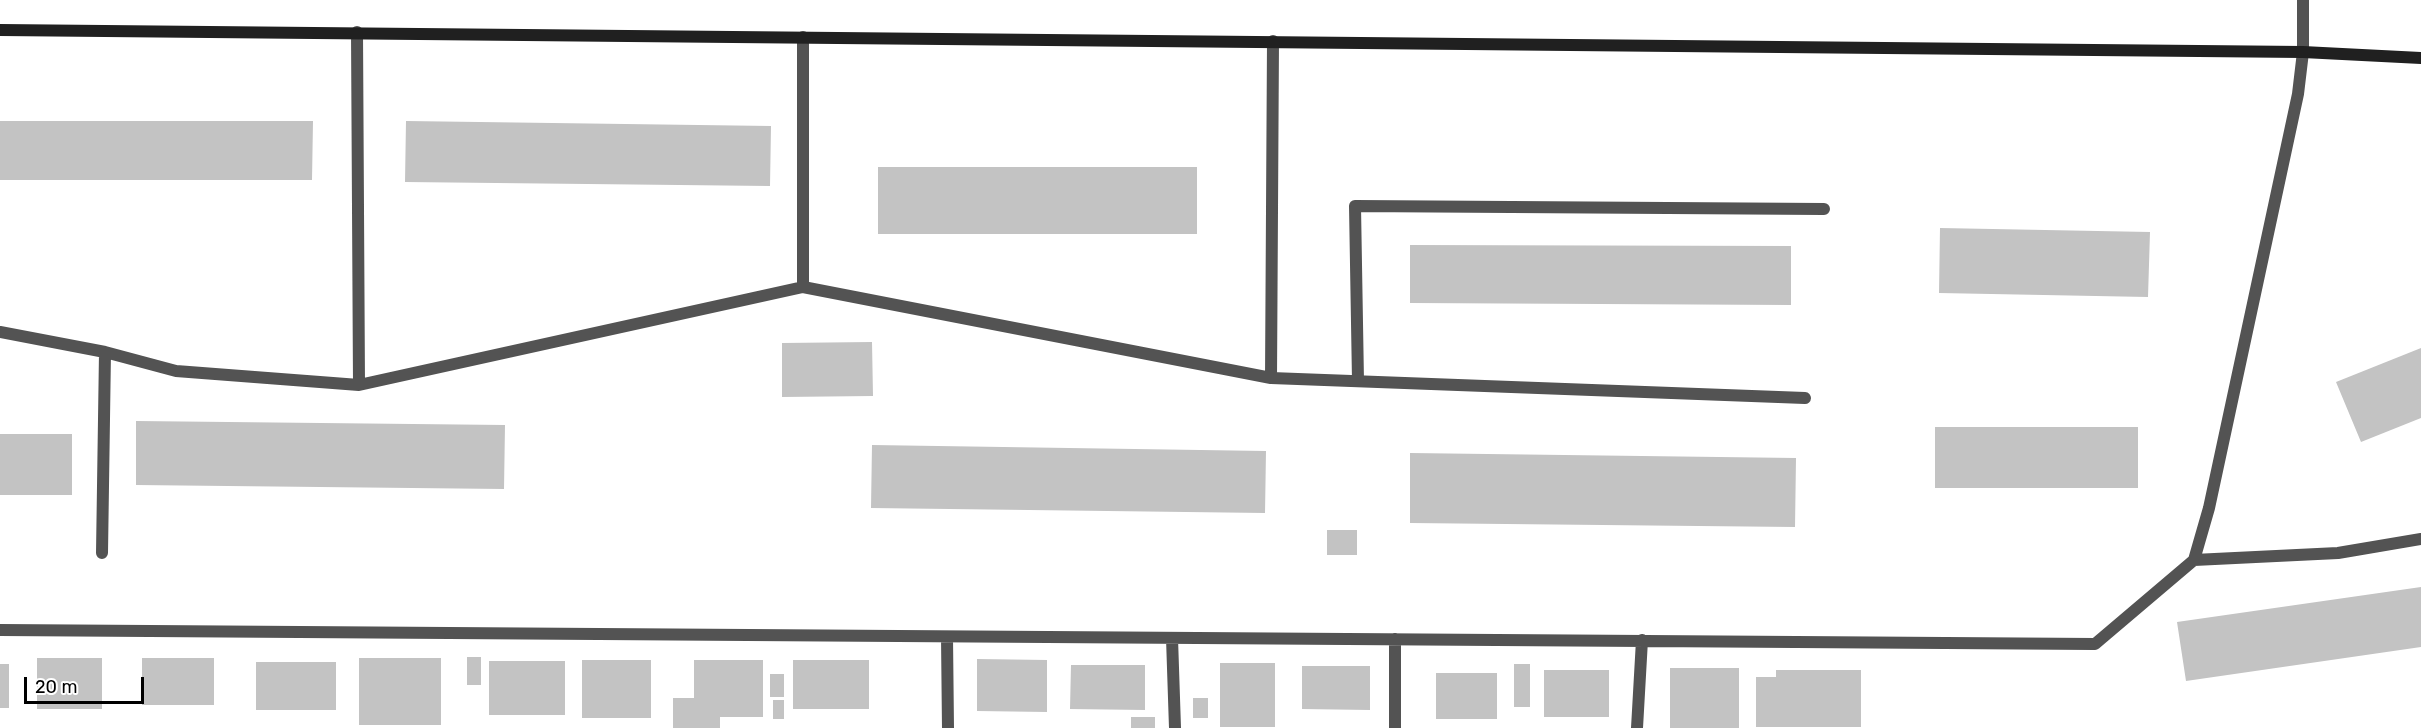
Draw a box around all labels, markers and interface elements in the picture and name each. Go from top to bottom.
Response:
scale bar [27,665,147,703]
text: 20 m [35,676,77,698]

